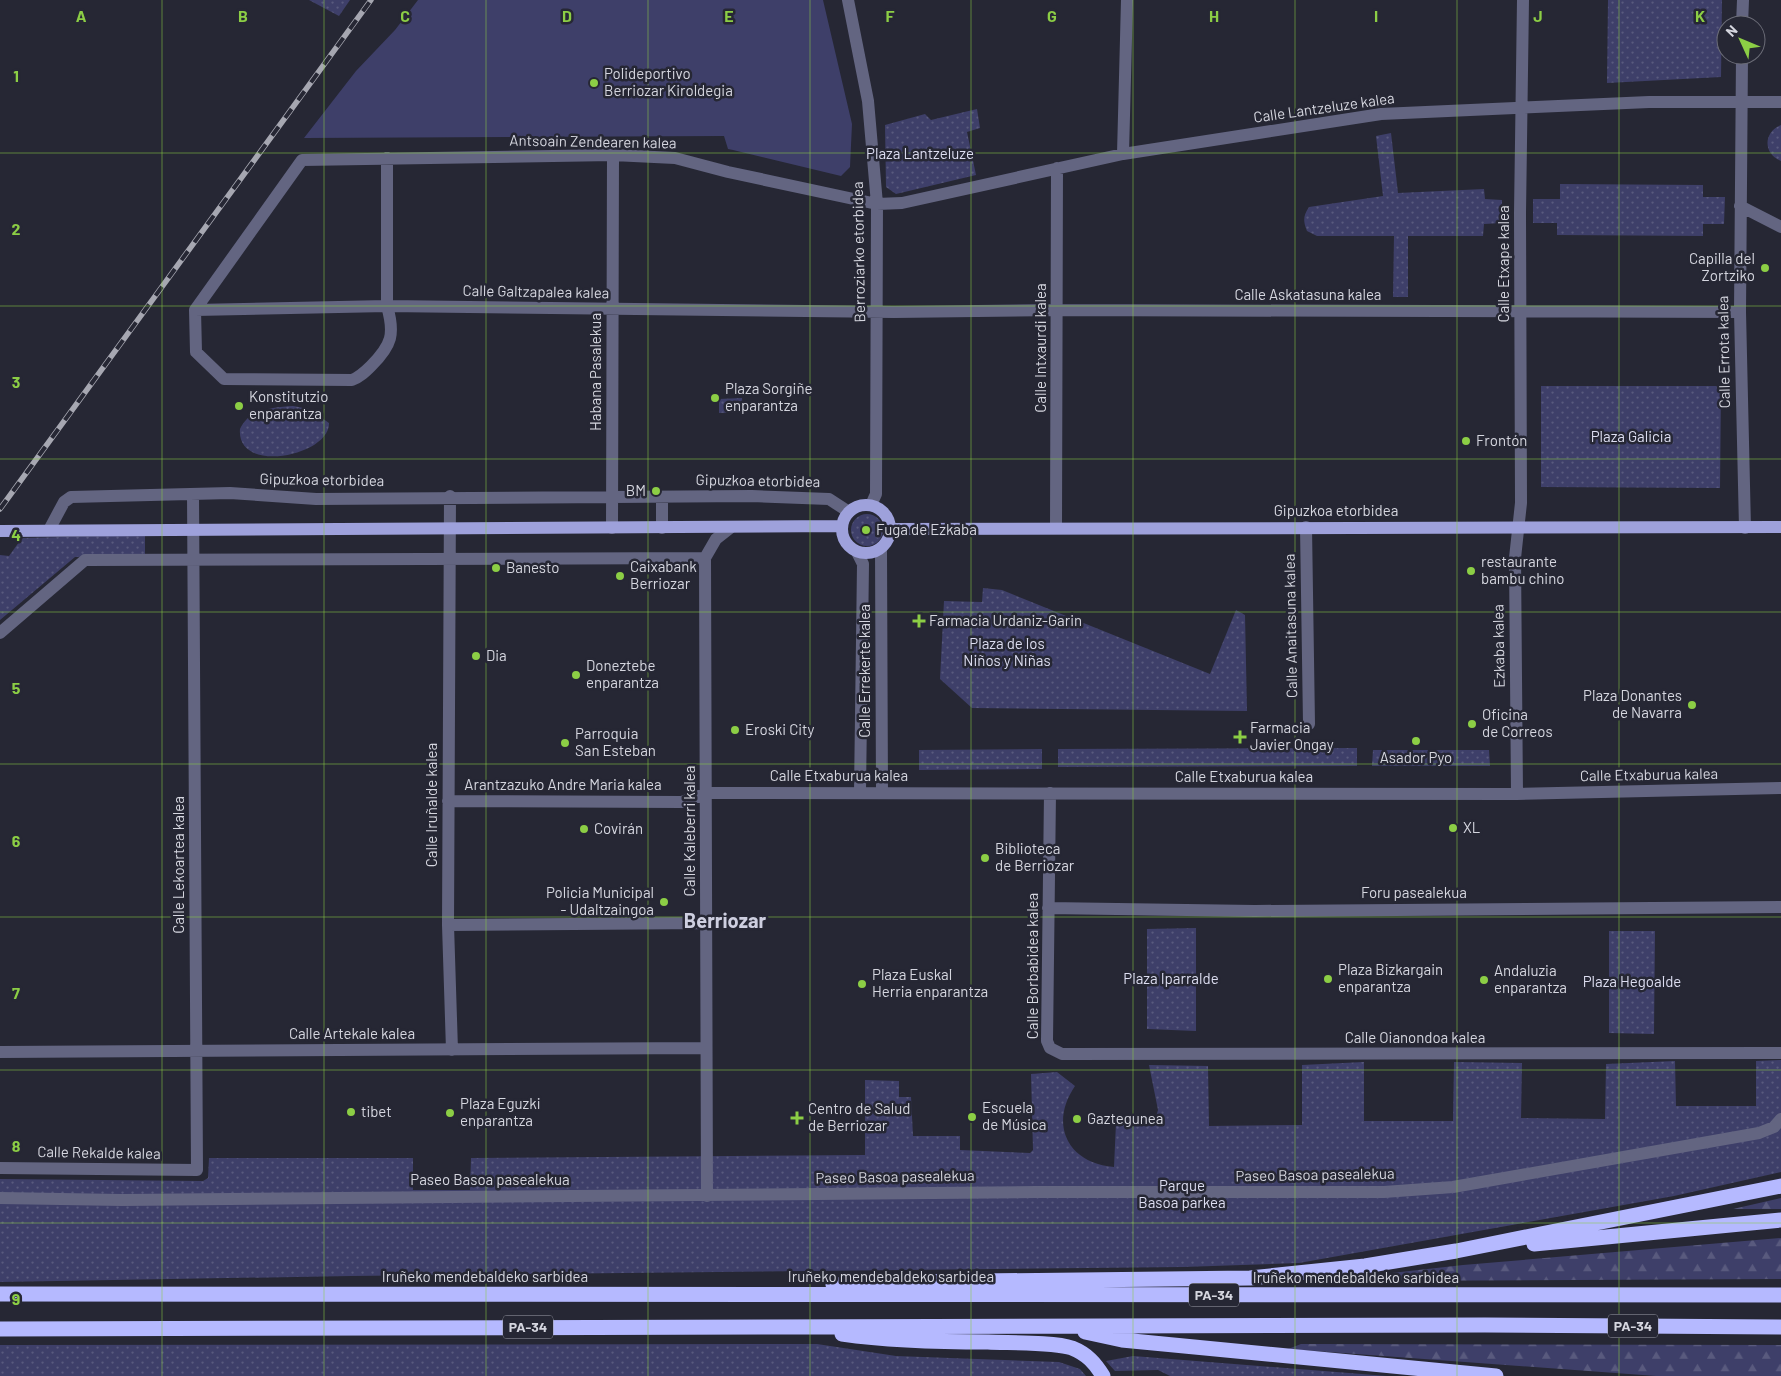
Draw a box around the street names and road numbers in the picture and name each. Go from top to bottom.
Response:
street label: Calle Lantzeluze kalea [1252,88,1396,126]
street label: Antsoain Zendearen kalea [509,131,677,151]
street label: Berroziarko etorbidea [848,181,868,323]
street label: Calle Etxape kalea [1494,205,1512,323]
street label: Calle Galtzapalea kalea [463,281,609,301]
street label: Calle Intxaurdi kalea [1031,283,1049,413]
street label: Calle Askatasuna kalea [1234,285,1382,303]
street label: Calle Errota kalea [1713,295,1733,409]
street label: Habana Pasalekua [586,313,604,431]
street label: Gipuzkoa etorbidea [260,469,384,489]
street label: Gipuzkoa etorbidea [696,470,820,490]
street label: Gipuzkoa etorbidea [1274,501,1398,519]
street label: Calle Anaitasuna kalea [1280,554,1300,698]
street label: Calle Errekerte kalea [855,604,873,738]
street label: Ezkaba kalea [1488,604,1508,688]
street label: Calle Iruñalde kalea [422,743,440,867]
street label: Calle Etxaburua kalea [1580,764,1718,784]
street label: Calle Kaleberri kalea [680,766,698,896]
street label: Calle Etxaburua kalea [770,766,908,784]
street label: Calle Etxaburua kalea [1175,767,1313,785]
street label: Arantzazuko Andre Maria kalea [464,775,662,793]
street label: Calle Lekoartea kalea [169,796,187,934]
street label: Foru pasealekua [1361,883,1467,901]
street label: Calle Borbabidea kalea [1023,893,1041,1039]
street label: Calle Artekale kalea [289,1024,415,1042]
street label: Calle Oianondoa kalea [1345,1028,1485,1046]
street label: Calle Rekalde kalea [37,1142,161,1162]
street label: Paseo Basoa pasealekua [1235,1164,1395,1184]
street label: Paseo Basoa pasealekua [815,1166,975,1186]
street label: Paseo Basoa pasealekua [410,1170,570,1188]
street label: Iruñeko mendebaldeko sarbidea [382,1267,588,1285]
street label: Iruñeko mendebaldeko sarbidea [788,1267,994,1285]
street label: Iruñeko mendebaldeko sarbidea [1253,1268,1459,1286]
road number: PA-34 [1189,1284,1239,1306]
road number: PA-34 [1608,1314,1658,1338]
road number: PA-34 [503,1315,553,1338]

